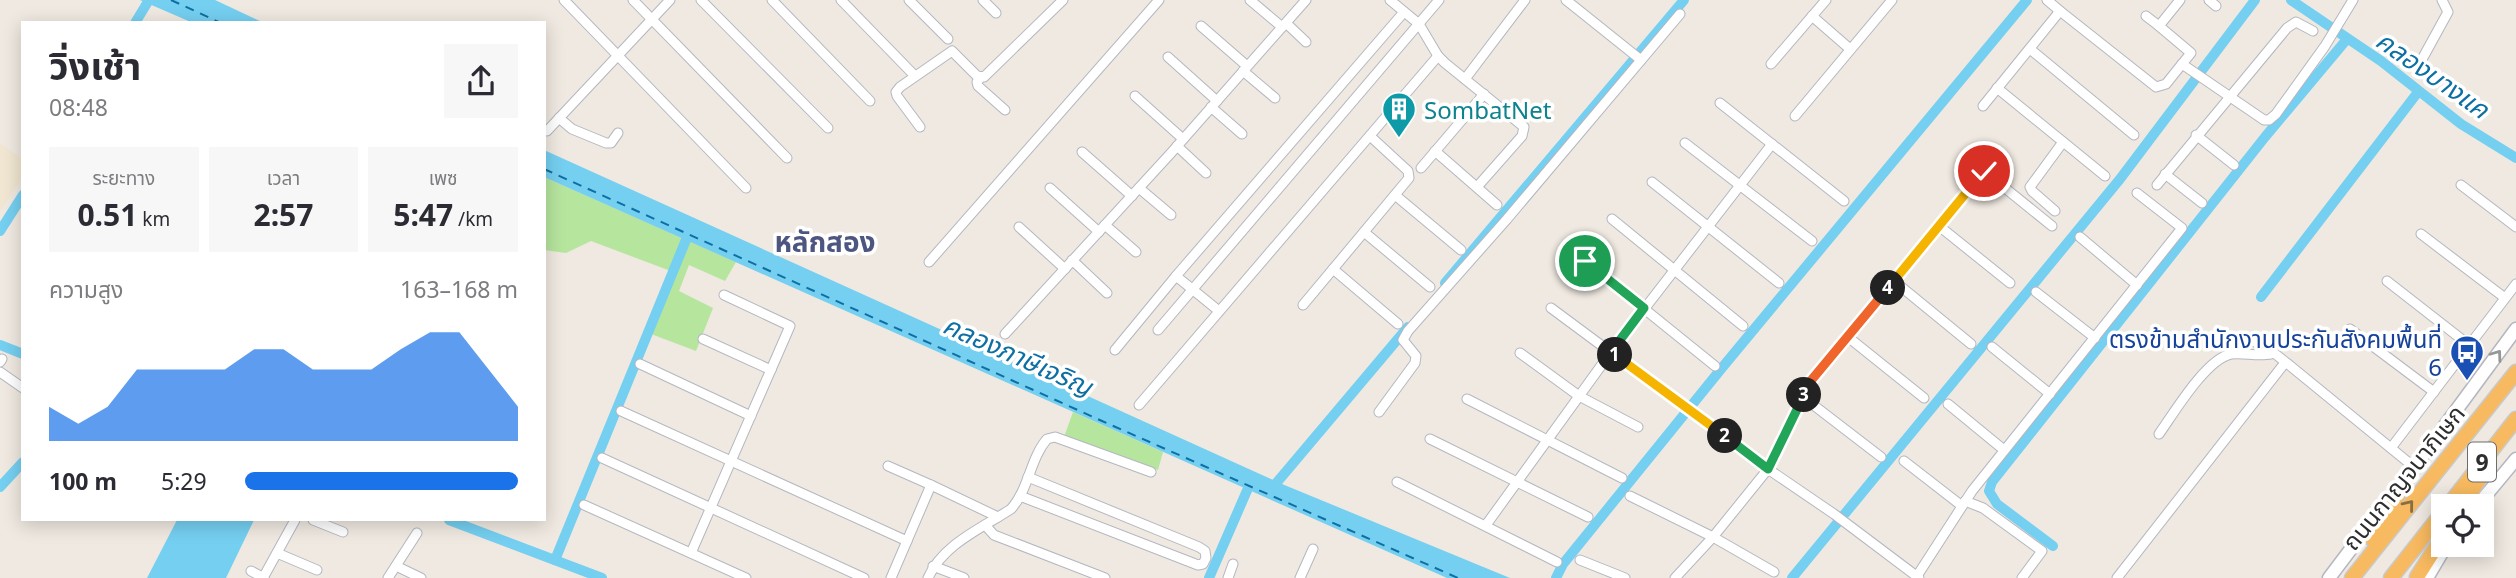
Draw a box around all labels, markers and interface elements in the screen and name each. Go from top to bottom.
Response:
water label: คลองบางแค [2369,22,2498,127]
text: วิ่งเช้า [49,39,141,91]
button: share [444,44,518,118]
building icon: SombatNet [1380,90,1418,139]
text: 08:48 [49,91,108,123]
place label: SombatNet [1424,93,1552,126]
pin [1954,141,2014,201]
icon: check [1965,152,2003,190]
text: ระยะทาง [92,165,155,191]
text: เวลา [267,165,300,191]
text: เพซ [429,165,458,191]
text: 0.51 [77,194,137,235]
text: 2:57 [254,194,313,235]
text: 5:47 [393,194,453,235]
text: km [137,206,170,232]
text: /km [453,206,493,232]
district label: หลักสอง [774,222,876,260]
pin [1555,231,1615,291]
icon: arrive [1566,242,1604,280]
pin: 4 [1870,270,1906,306]
text: ความสูง [49,273,123,305]
text: 163–168 m [400,273,518,305]
text: 4 [1882,274,1893,300]
water label: คลองภาษีเจริญ [938,306,1099,404]
place label: ตรงข้ามสำนักงานประกันสังคมพื้นที่ 6 [2109,322,2442,383]
bus stop icon: ตรงข้ามสำนักงานประกันสังคมพื้นที่ 6 [2448,333,2486,382]
pin: 1 [1598,338,1632,372]
text: 1 [1609,341,1620,367]
one-way arrow [2489,350,2501,363]
pin: 3 [1786,378,1822,412]
text: 3 [1798,381,1809,407]
street label: ถนนกาญจนาภิเษก [2334,397,2472,557]
pin: 2 [1708,418,1742,453]
text: 2 [1719,422,1730,448]
road number: 9 [2468,442,2496,482]
text: 100 m [49,465,117,497]
text: 5:29 [161,465,207,497]
map controls [2431,494,2494,557]
button: locate [2431,494,2494,557]
one-way arrow [2401,501,2414,513]

